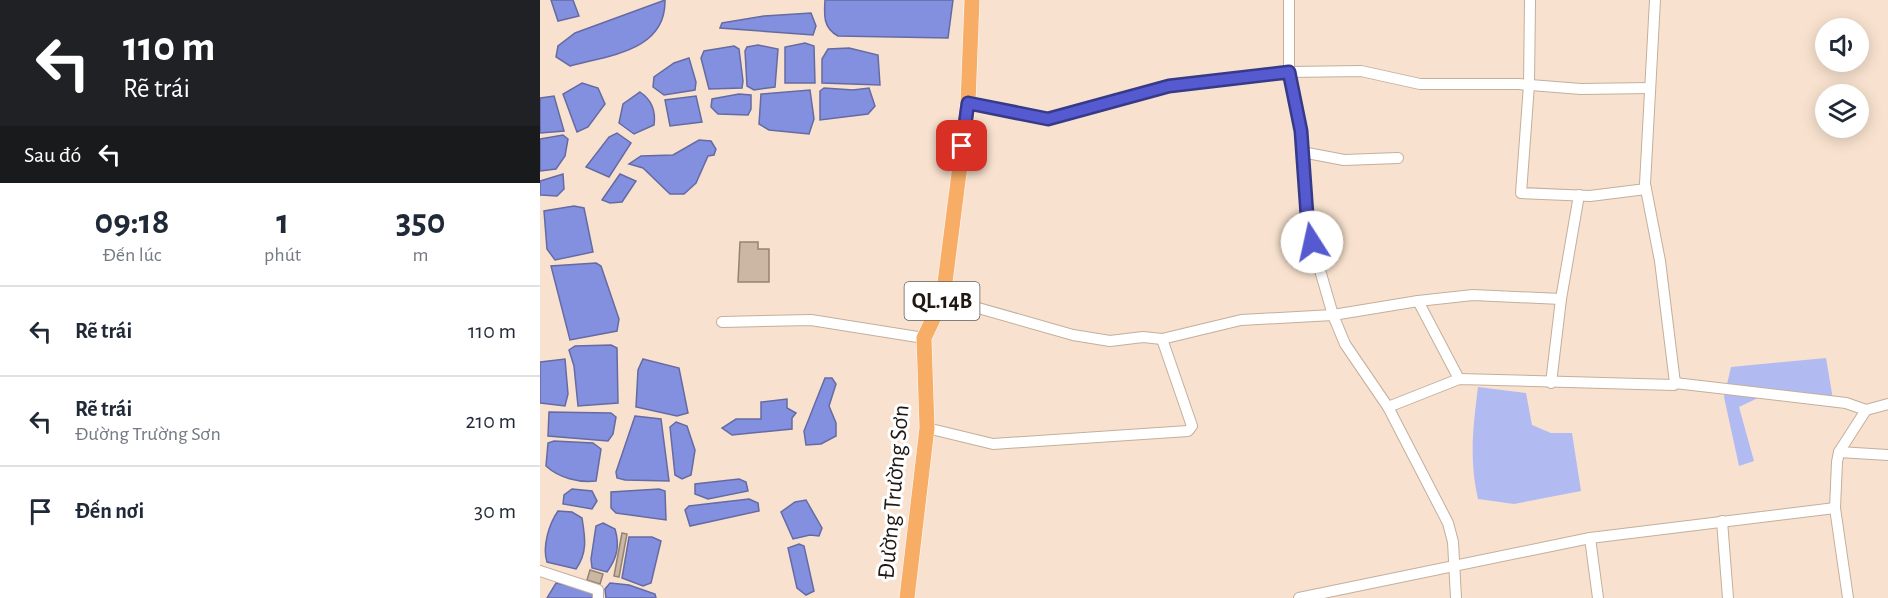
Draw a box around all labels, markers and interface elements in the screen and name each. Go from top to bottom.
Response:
map controls [1815,18,1869,138]
button: sound [1815,18,1869,72]
icon: left [24,24,102,102]
text: 110 m [123,26,215,68]
text: Rẽ trái [123,75,190,102]
button: layers [1815,84,1869,138]
pin [936,120,987,171]
icon: arrive [945,129,978,162]
icon: left [93,138,126,171]
text: Sau đó [24,144,81,166]
text: 09:18 [94,204,170,240]
text: 1 [276,204,289,240]
text: 350 [396,204,446,240]
position arrow [1280,210,1344,274]
text: Đến lúc [103,245,162,265]
text: phút [264,245,301,265]
text: m [413,245,429,265]
road number: QL.14B [904,282,980,320]
icon: left [24,315,57,348]
text: Rẽ trái [75,320,132,342]
text: 110 m [468,320,516,342]
text: Rẽ trái [75,398,132,420]
street label: Đường Trường Sơn [874,404,914,580]
icon: left [24,405,57,438]
text: 210 m [466,410,516,432]
text: Đường Trường Sơn [75,424,221,444]
icon: arrive [24,495,57,528]
text: Đến nơi [75,500,144,522]
text: 30 m [474,500,516,522]

